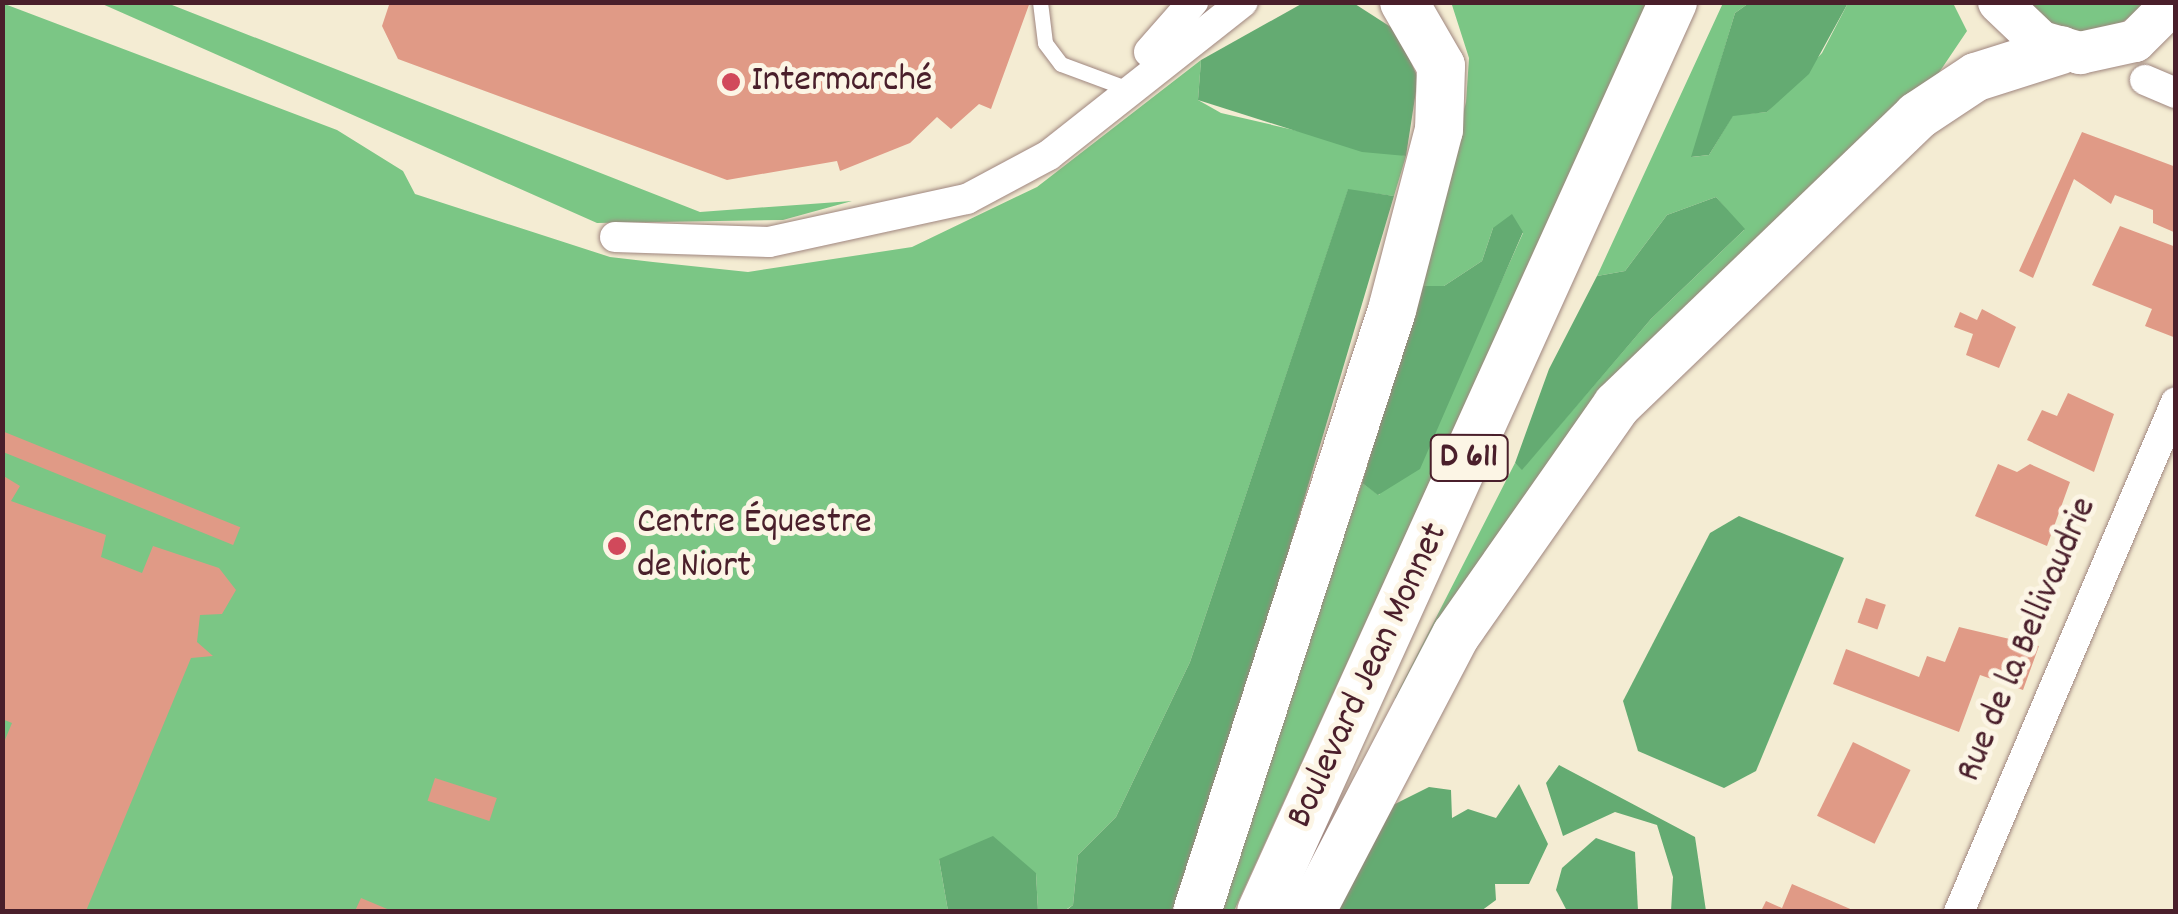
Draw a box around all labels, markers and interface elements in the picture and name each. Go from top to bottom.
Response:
place label: Intermarché [751,59,932,105]
marker: Intermarché [720,71,742,93]
road number: D 611 [1429,428,1509,488]
street label: Rue de la Bellivaudrie [1948,491,2108,789]
place label: Centre Équestre de Niort [637,501,872,590]
street label: Boulevard Jean Monnet [1278,516,1460,836]
marker: Centre Équestre de Niort [606,535,628,557]

